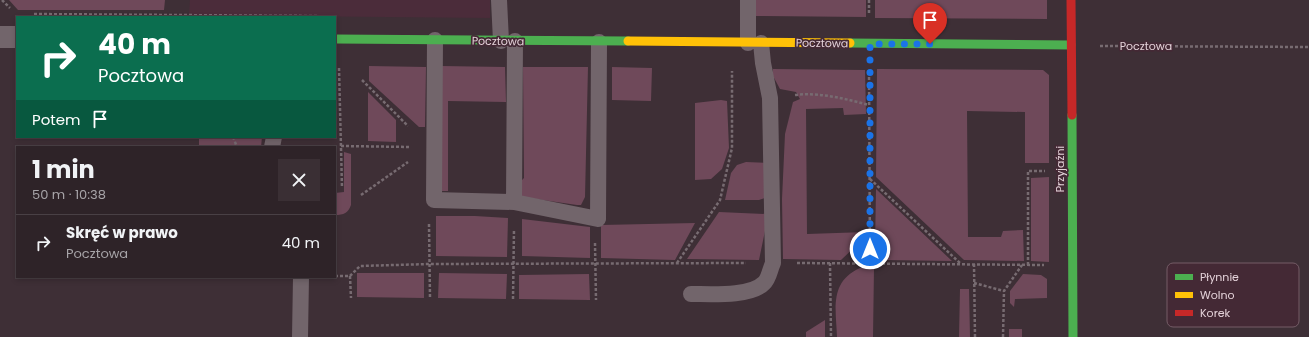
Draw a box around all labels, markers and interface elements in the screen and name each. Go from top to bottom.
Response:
pin [913,3,947,44]
icon: arrive [919,9,941,31]
text: 40 m [98,25,171,64]
icon: right [32,32,84,84]
street label: Pocztowa [472,33,524,49]
street label: Pocztowa [796,35,848,51]
street label: Pocztowa [1120,38,1172,54]
text: Pocztowa [98,63,184,88]
icon: arrive [89,108,111,130]
text: Potem [32,109,81,130]
street label: Przyjaźni [1052,145,1068,192]
text: 1 min [32,153,95,186]
button: close [278,159,320,201]
text: 50 m · 10:38 [32,185,106,204]
text: Skręć w prawo [66,222,178,243]
position arrow [849,228,891,270]
icon: right [32,232,54,254]
text: 40 m [282,232,320,253]
text: Pocztowa [66,244,128,263]
legend [1167,263,1299,327]
text: Płynnie [1200,269,1239,285]
text: Wolno [1200,287,1235,303]
text: Korek [1200,305,1231,321]

